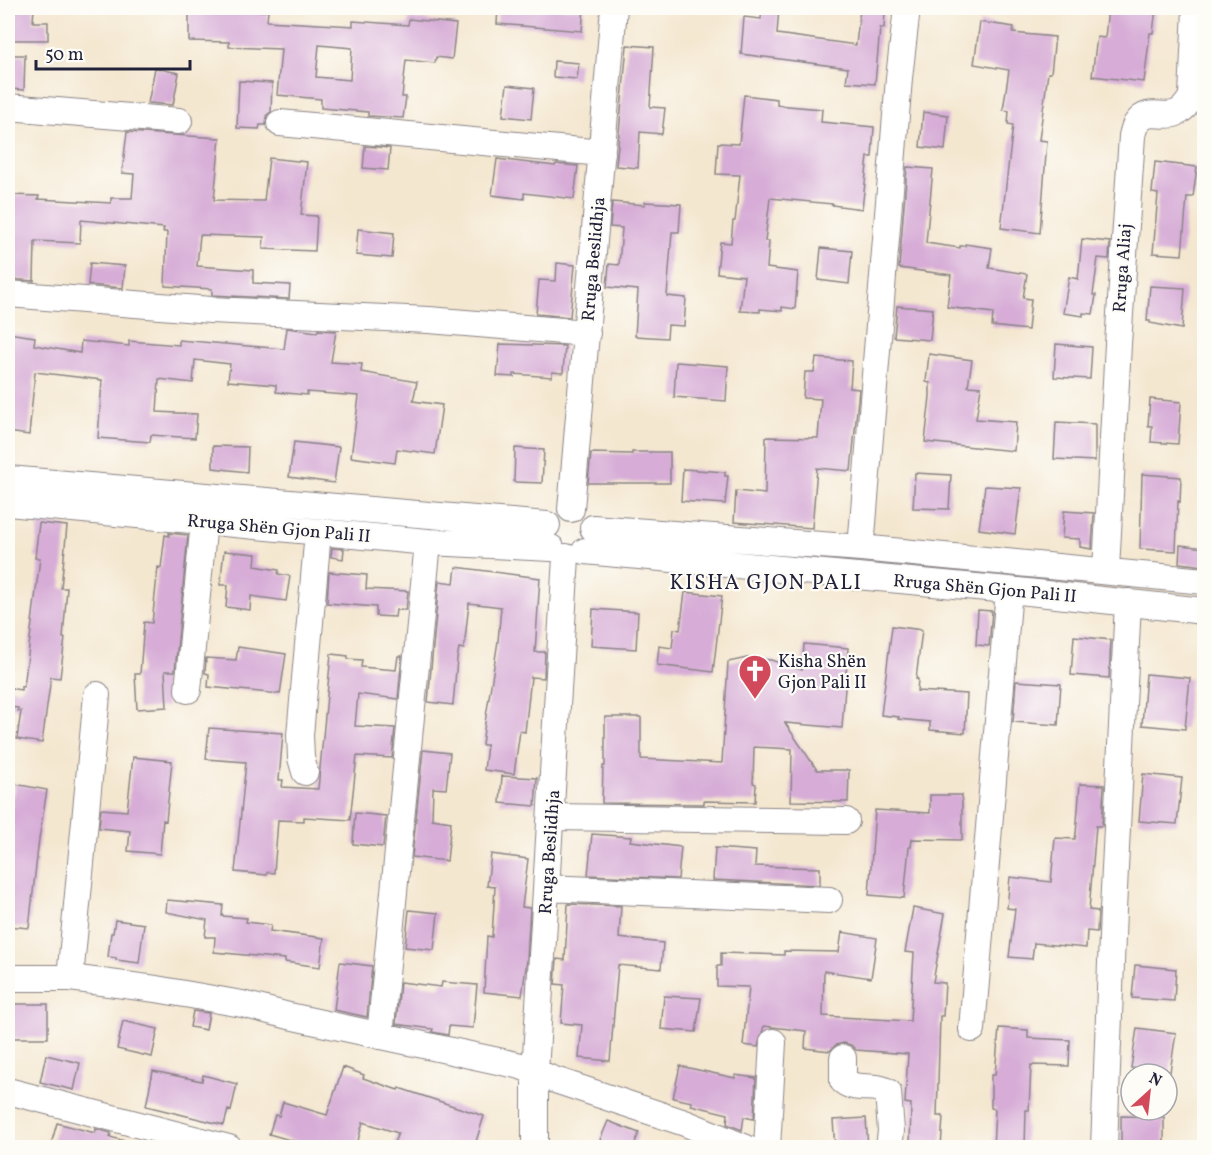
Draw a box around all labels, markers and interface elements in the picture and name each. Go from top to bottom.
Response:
scale bar [36,33,190,71]
text: 50 m [45,43,84,68]
street label: Rruga Beslidhja [577,196,612,322]
street label: Rruga Aliaj [1108,223,1139,314]
street label: Rruga Shën Gjon Pali II [186,509,372,550]
district label: KISHA GJON PALI [669,569,863,598]
street label: Rruga Shën Gjon Pali II [892,569,1078,610]
place label: Kisha Shën Gjon Pali II [778,650,867,696]
church icon: Kisha Shën Gjon Pali II [737,653,773,700]
street label: Rruga Beslidhja [534,789,567,915]
north arrow [1119,1062,1179,1122]
text: N [1145,1068,1165,1093]

